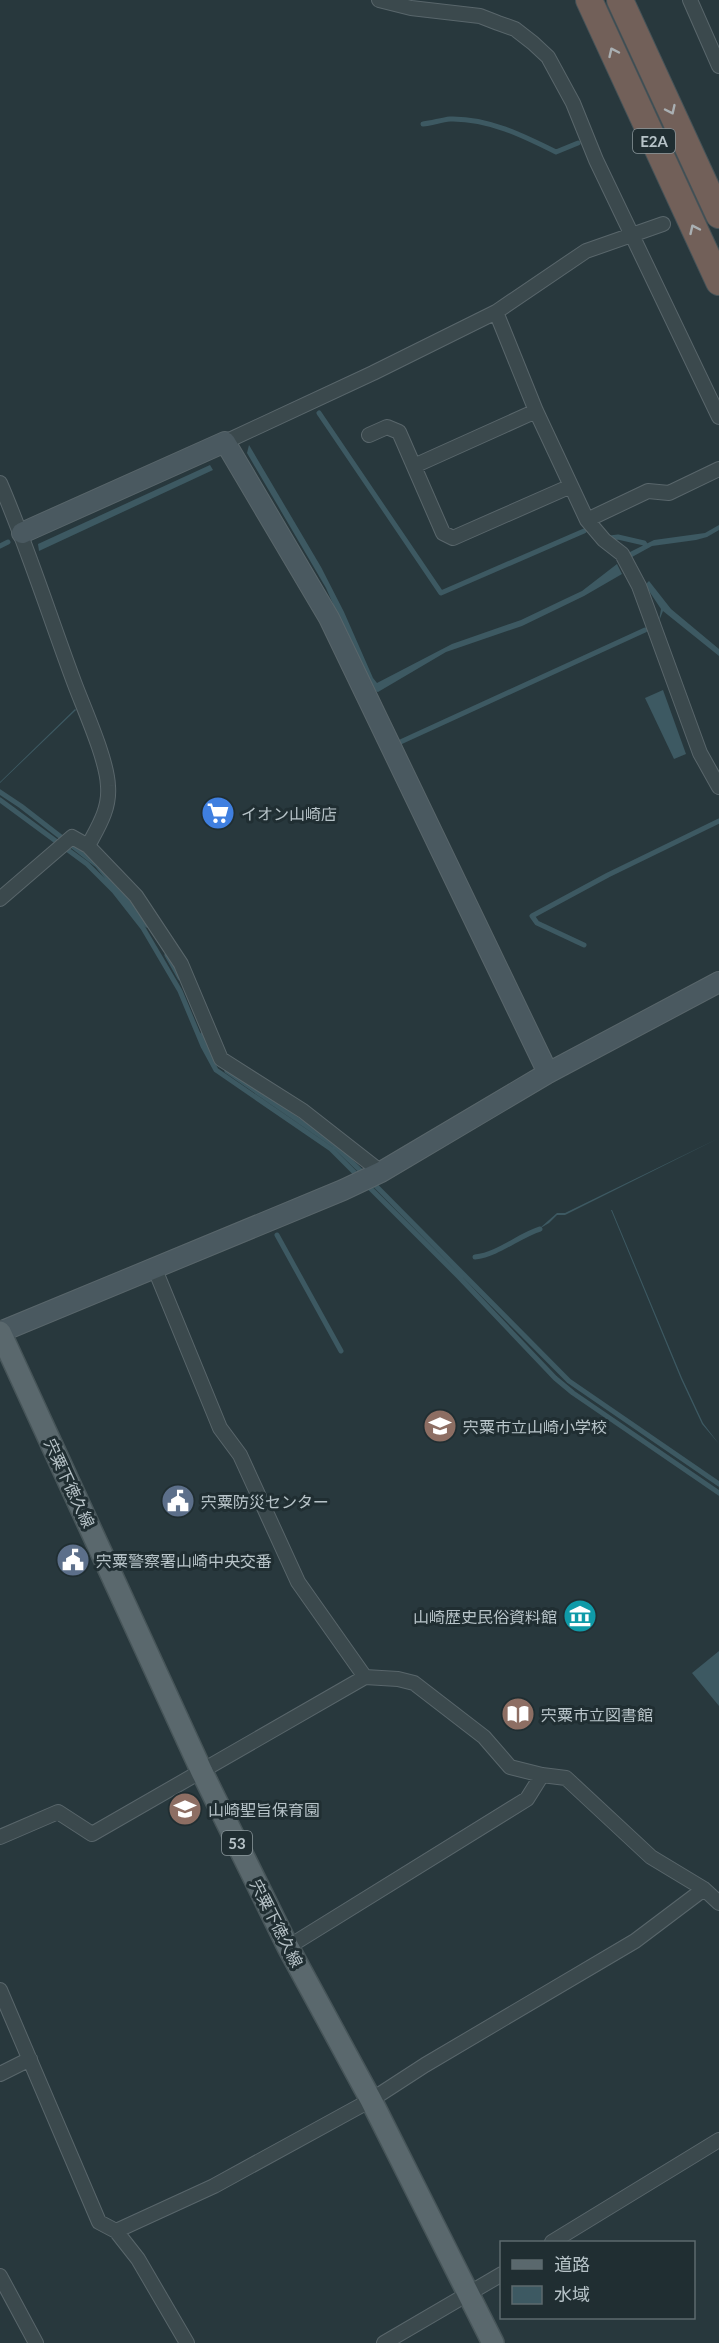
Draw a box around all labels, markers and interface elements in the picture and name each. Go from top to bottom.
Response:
one-way arrow [608,48,620,59]
one-way arrow [664,104,676,115]
road number: E2A [633,129,675,153]
one-way arrow [689,225,701,236]
supermarket icon: イオン山崎店 [200,795,236,831]
place label: イオン山崎店 [241,804,337,823]
school or university icon: 宍粟市立山崎小学校 [422,1408,458,1444]
place label: 宍粟市立山崎小学校 [463,1417,607,1436]
street label: 宍粟下徳久線 [41,1435,99,1531]
public building icon: 宍粟防災センター [160,1483,196,1519]
place label: 宍粟防災センター [201,1492,329,1511]
public building icon: 宍粟警察署山崎中央交番 [55,1542,91,1578]
place label: 宍粟警察署山崎中央交番 [96,1551,272,1570]
museum icon: 山崎歴史民俗資料館 [562,1598,598,1634]
place label: 山崎歴史民俗資料館 [413,1607,557,1626]
library icon: 宍粟市立図書館 [500,1696,536,1732]
place label: 宍粟市立図書館 [541,1705,653,1724]
school or university icon: 山崎聖旨保育園 [167,1791,203,1827]
place label: 山崎聖旨保育園 [208,1800,320,1819]
road number: 53 [222,1831,252,1855]
street label: 宍粟下徳久線 [247,1876,307,1970]
legend [500,2241,695,2319]
text: 道路 [554,2253,590,2275]
text: 水域 [554,2283,590,2305]

